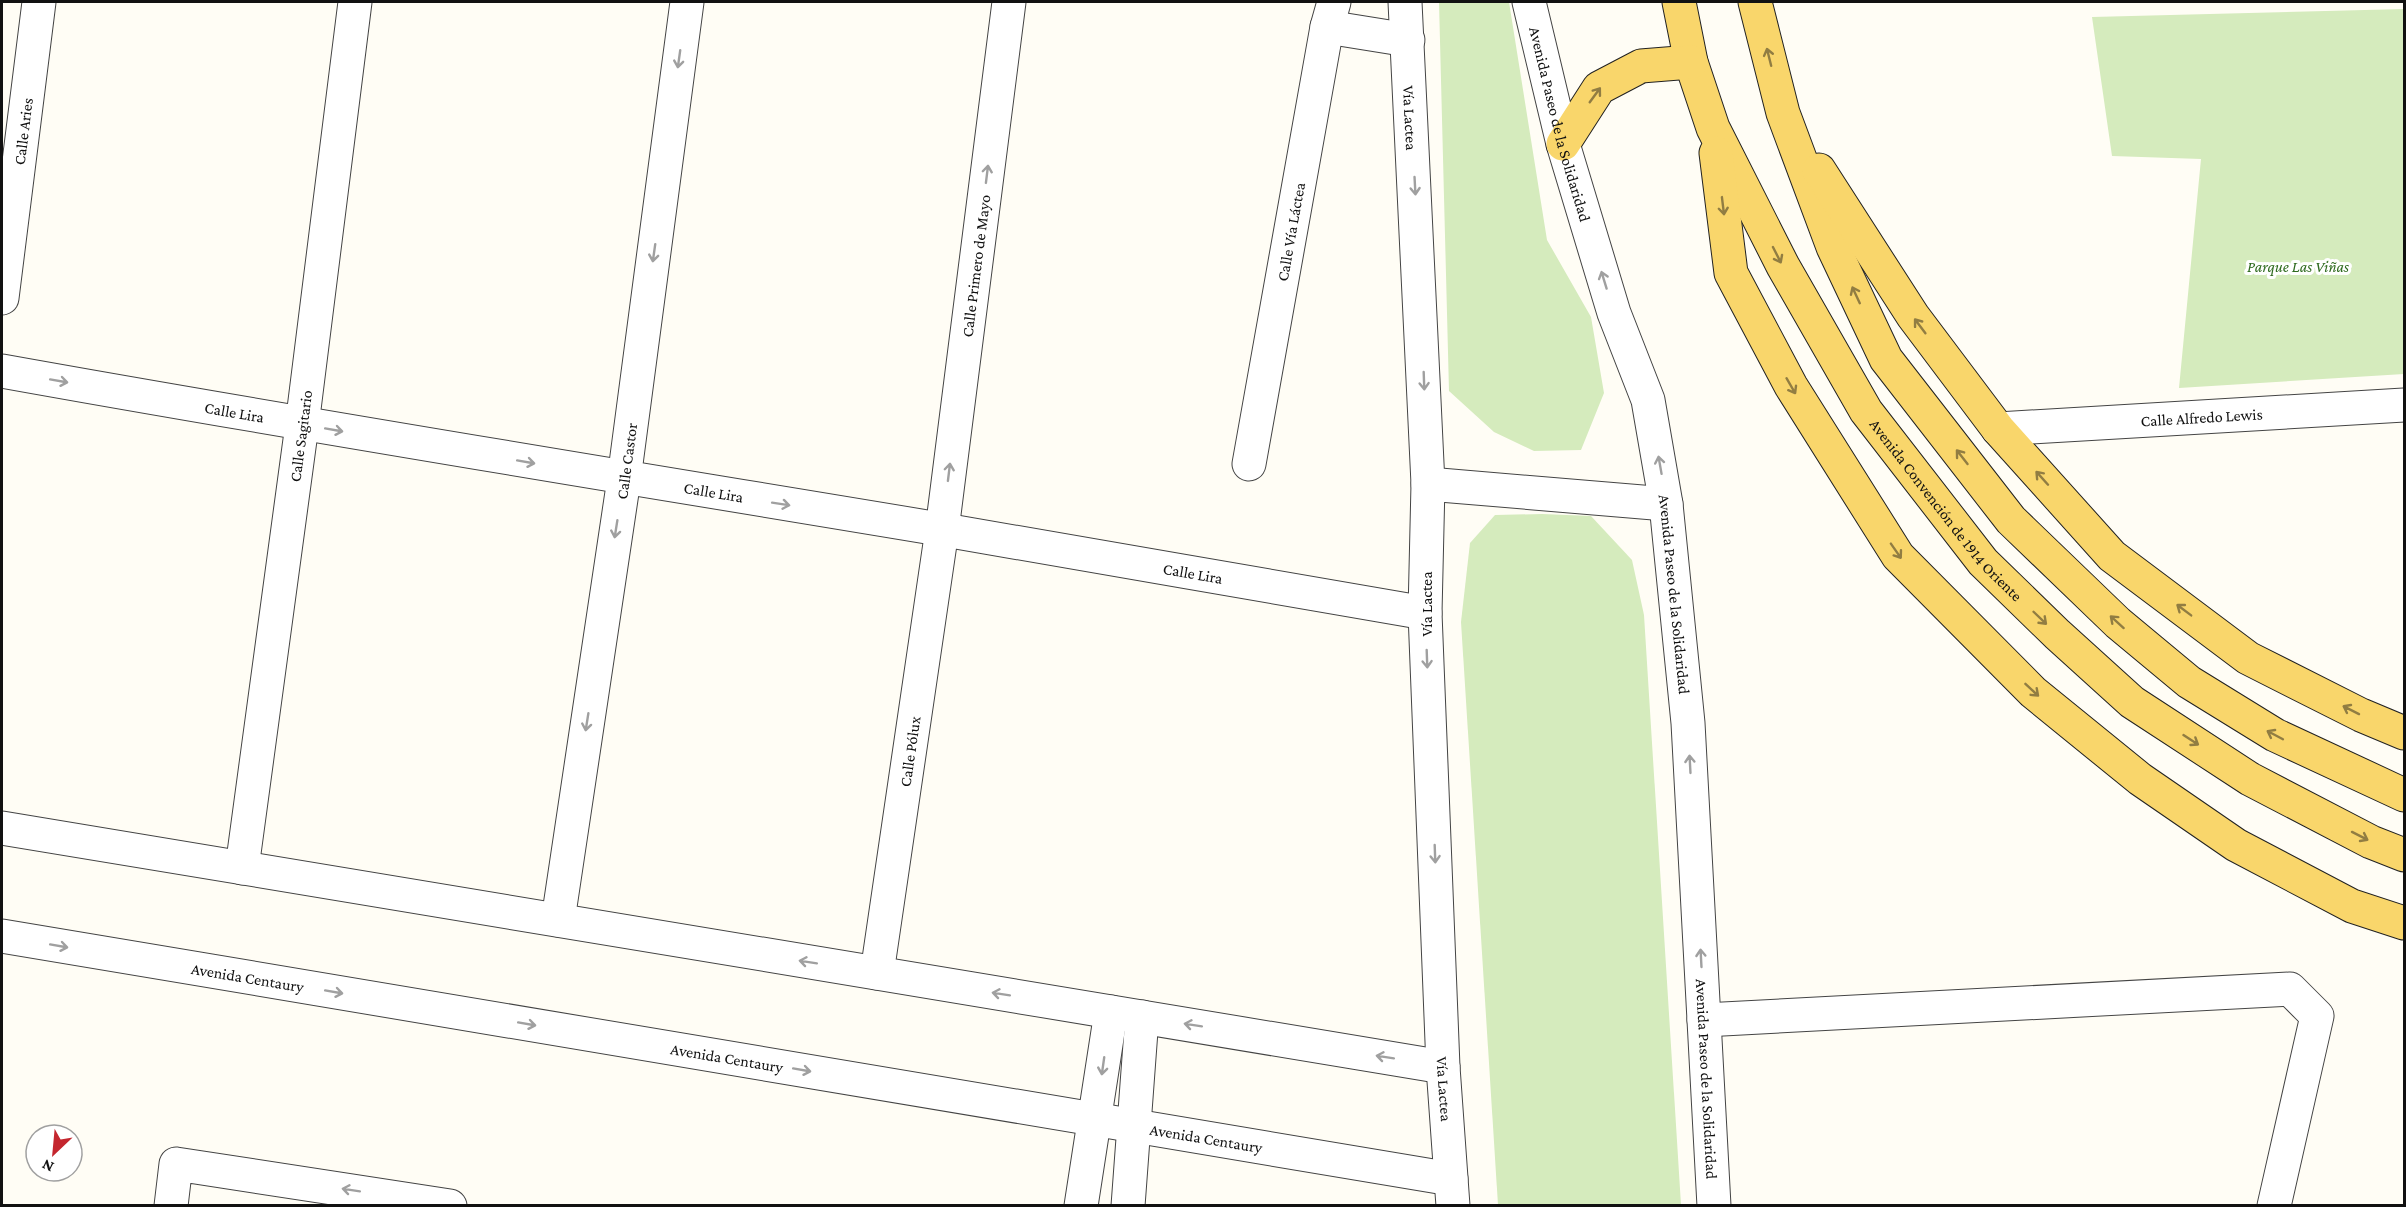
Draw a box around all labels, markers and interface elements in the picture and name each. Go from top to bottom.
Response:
street label: Avenida Paseo de la Solidaridad [1526,25,1594,224]
one-way arrow [1762,48,1774,67]
one-way arrow [674,49,685,69]
street label: Vía Lactea [1400,85,1420,151]
one-way arrow [1589,87,1601,103]
street label: Calle Aries [11,97,36,166]
one-way arrow [982,165,993,185]
one-way arrow [1410,175,1421,195]
street label: Calle Vía Láctea [1274,180,1308,283]
street label: Calle Primero de Mayo [959,194,994,338]
one-way arrow [1718,196,1729,216]
one-way arrow [648,242,659,262]
one-way arrow [1772,246,1784,264]
park label: Parque Las Viñas [2247,258,2349,276]
one-way arrow [1598,270,1609,289]
one-way arrow [1849,286,1861,304]
one-way arrow [1914,318,1927,334]
one-way arrow [1419,370,1430,390]
one-way arrow [49,376,68,387]
one-way arrow [1786,377,1798,394]
street label: Calle Sagitario [286,389,315,483]
street label: Calle Lira [203,399,266,426]
street label: Calle Alfredo Lewis [2140,405,2263,430]
street label: Avenida Convención de 1914 Oriente [1866,416,2026,604]
street label: Calle Castor [613,422,640,501]
one-way arrow [323,425,343,436]
one-way arrow [1956,449,1969,465]
one-way arrow [1654,456,1665,476]
one-way arrow [516,457,535,468]
one-way arrow [944,462,955,482]
one-way arrow [2035,471,2049,486]
street label: Calle Lira [683,479,745,506]
street label: Avenida Paseo de la Solidaridad [1655,493,1693,695]
one-way arrow [770,499,790,510]
one-way arrow [611,519,622,539]
one-way arrow [1890,542,1902,558]
street label: Calle Lira [1162,560,1225,587]
street label: Vía Lactea [1418,571,1435,637]
one-way arrow [2177,604,2193,616]
one-way arrow [2032,610,2047,625]
one-way arrow [2110,615,2125,629]
one-way arrow [1421,649,1433,669]
one-way arrow [2024,683,2039,698]
one-way arrow [2342,704,2360,715]
one-way arrow [582,712,593,732]
street label: Calle Pólux [896,715,924,788]
one-way arrow [2267,729,2284,741]
one-way arrow [2182,734,2198,746]
one-way arrow [1684,754,1695,774]
one-way arrow [2350,831,2368,843]
one-way arrow [1429,844,1440,864]
one-way arrow [49,940,69,951]
one-way arrow [1695,949,1706,969]
one-way arrow [799,956,819,967]
street label: Avenida Centaury [190,960,306,997]
street label: Avenida Paseo de la Solidaridad [1693,978,1721,1180]
one-way arrow [324,987,344,998]
one-way arrow [991,988,1011,999]
one-way arrow [516,1019,536,1030]
one-way arrow [1184,1020,1203,1031]
street label: Avenida Centaury [669,1040,785,1077]
one-way arrow [1376,1051,1396,1062]
one-way arrow [1098,1055,1109,1075]
street label: Vía Lactea [1434,1056,1455,1123]
one-way arrow [791,1065,811,1076]
street label: Avenida Centaury [1149,1121,1264,1157]
north arrow [24,1123,84,1183]
text: N [39,1156,56,1176]
one-way arrow [341,1185,361,1196]

